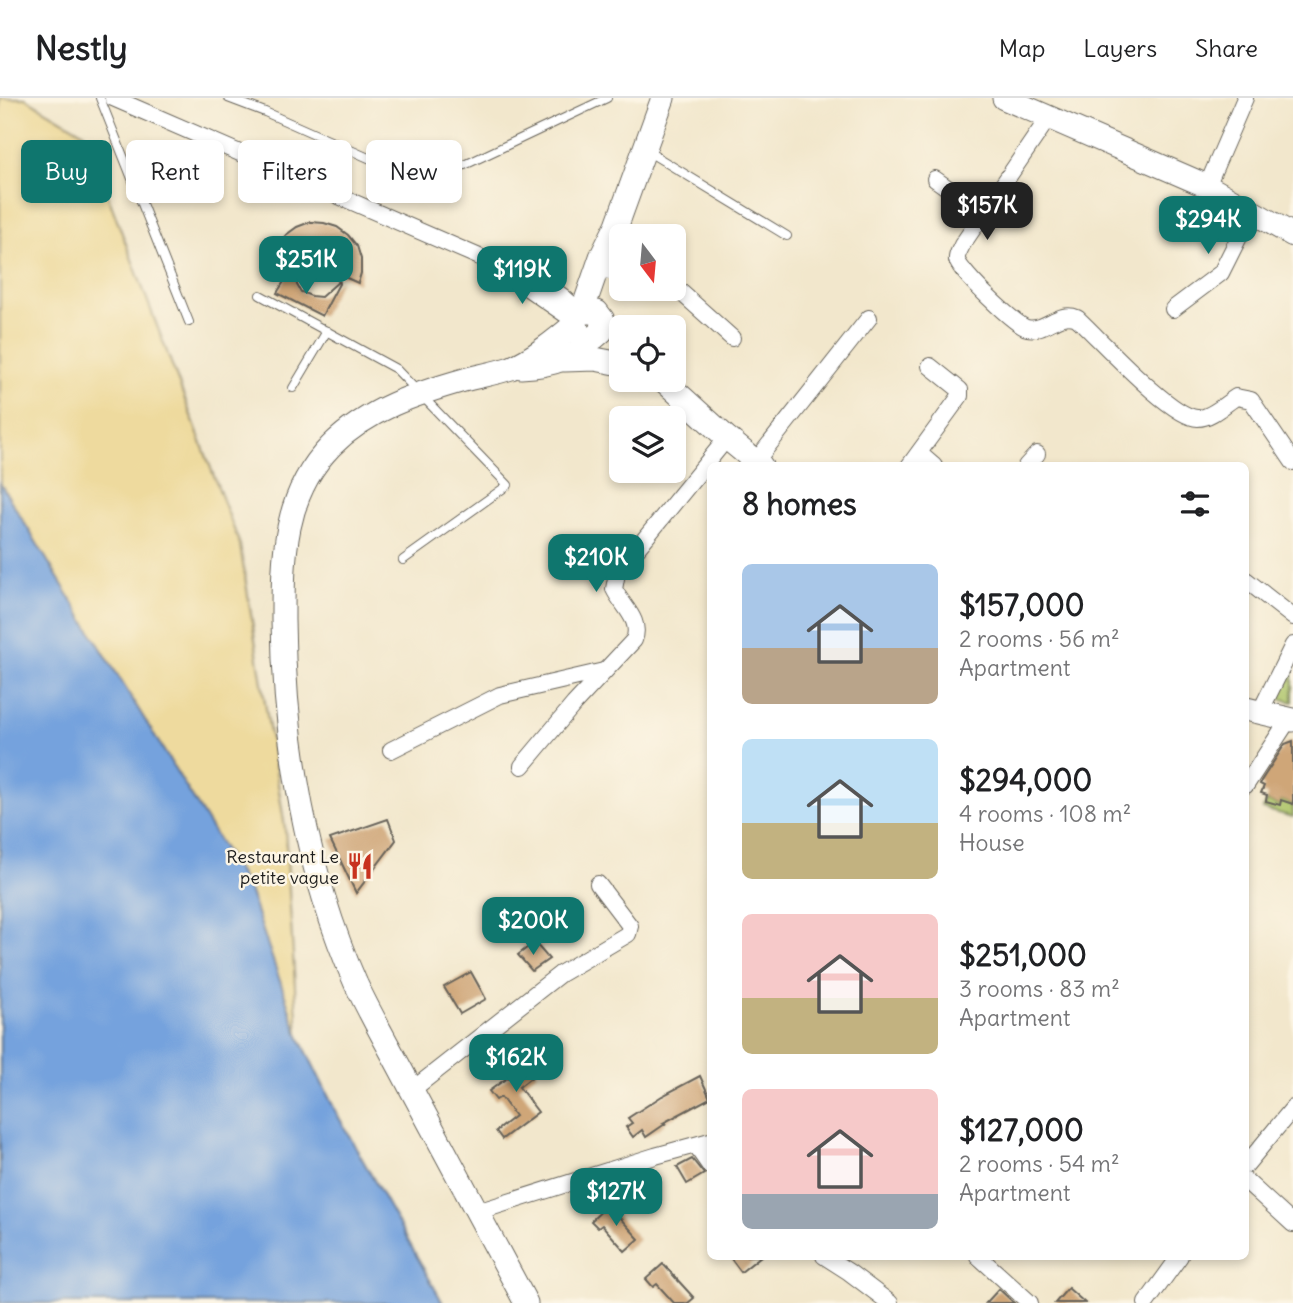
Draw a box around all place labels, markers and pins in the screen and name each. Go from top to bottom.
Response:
pin: $157K [938,183,1036,242]
pin: $294K [1159,197,1257,256]
pin: $251K [257,236,355,296]
pin: $119K [473,246,571,306]
pin: $210K [547,534,645,594]
place label: Restaurant Le petite vague [226,845,339,889]
restaurant icon: Restaurant Le petite vague [345,851,375,881]
pin: $200K [484,898,582,957]
pin: $162K [467,1034,565,1094]
pin: $127K [567,1168,665,1228]

